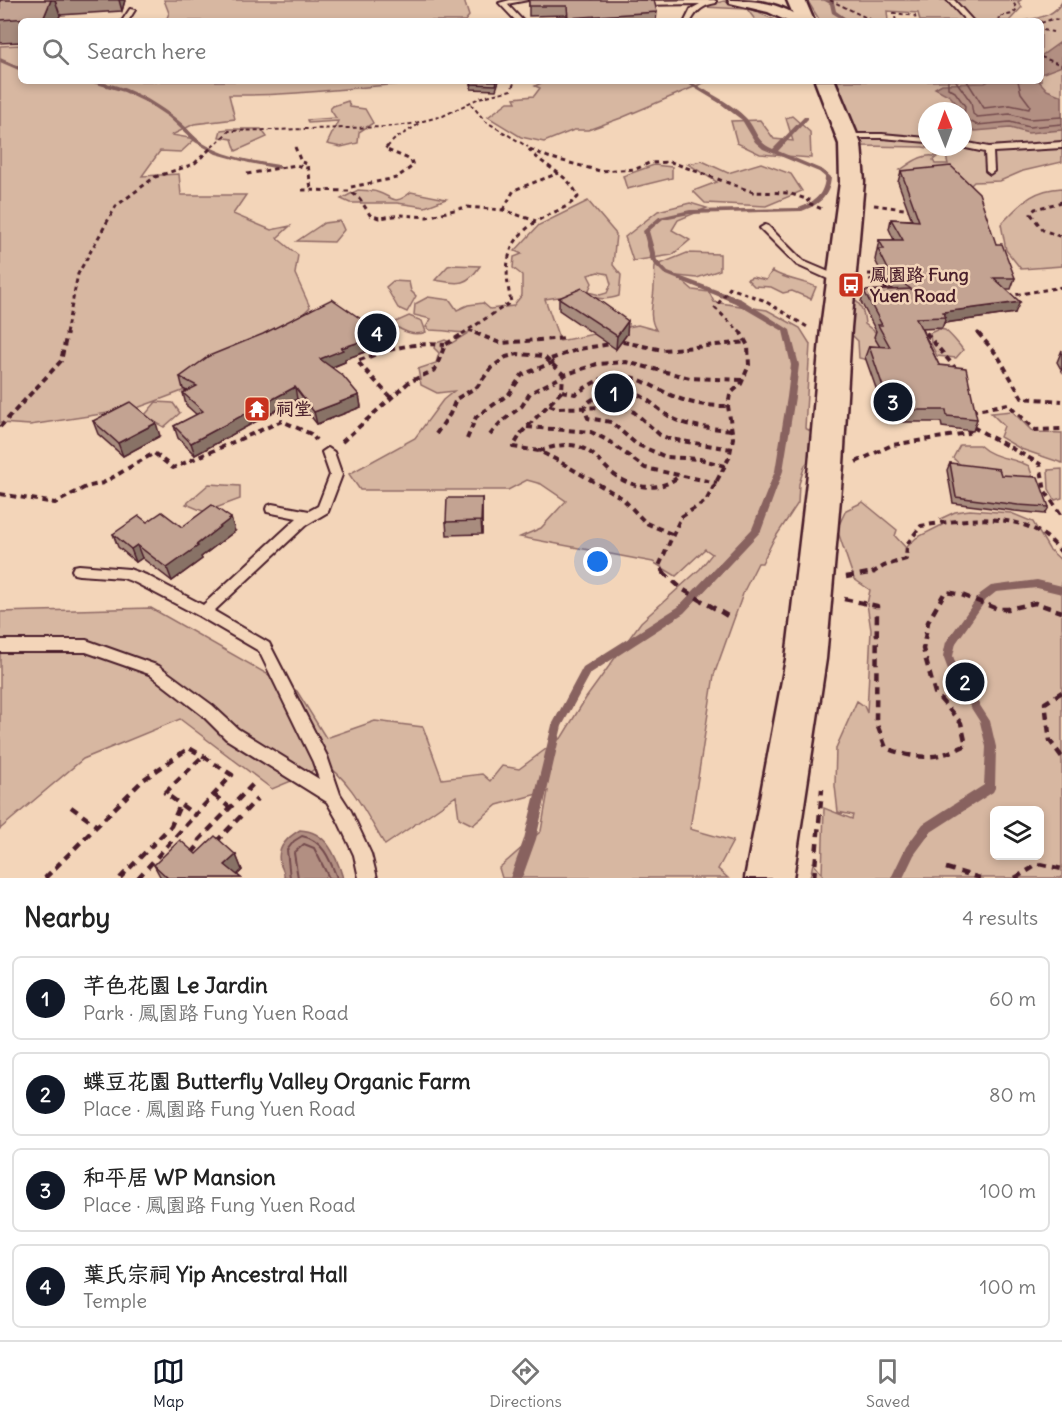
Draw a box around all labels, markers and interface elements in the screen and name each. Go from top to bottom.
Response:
search box [18,18,1044,84]
icon: search [39,35,72,68]
text: Search here [87,37,206,65]
north arrow [918,102,972,156]
place label: 鳳園路 Fung Yuen Road [869,263,969,307]
bus stop icon: 鳳園路 Fung Yuen Road [836,270,866,300]
pin: 4 [358,310,397,356]
pin: 1 [594,370,634,416]
pin: 3 [874,380,912,424]
temple icon: 祠堂 [242,394,272,424]
place label: 祠堂 [276,397,312,420]
your location [583,547,612,576]
pin: 2 [946,660,984,704]
map controls [990,806,1044,860]
button: layers [990,806,1044,860]
text: Nearby [24,901,110,934]
text: 4 results [962,905,1038,930]
text: 芊色花園 Le Jardin [83,971,268,999]
text: 1 [42,986,49,1011]
text: 60 m [989,986,1036,1011]
text: Park · 鳳園路 Fung Yuen Road [83,1000,348,1025]
text: 蝶豆花園 Butterfly Valley Organic Farm [83,1067,471,1095]
text: 2 [40,1082,51,1107]
text: 80 m [989,1082,1036,1107]
text: Place · 鳳園路 Fung Yuen Road [83,1096,356,1121]
text: 和平居 WP Mansion [83,1163,276,1191]
text: 3 [40,1178,51,1203]
text: 100 m [979,1178,1036,1203]
text: Place · 鳳園路 Fung Yuen Road [83,1192,356,1217]
text: 葉氏宗祠 Yip Ancestral Hall [83,1260,348,1288]
text: 4 [40,1274,51,1299]
text: 100 m [979,1274,1036,1299]
text: Temple [83,1288,147,1313]
tab: Map [152,1355,185,1411]
tab: Directions [489,1355,562,1411]
tab: Saved [866,1355,910,1411]

